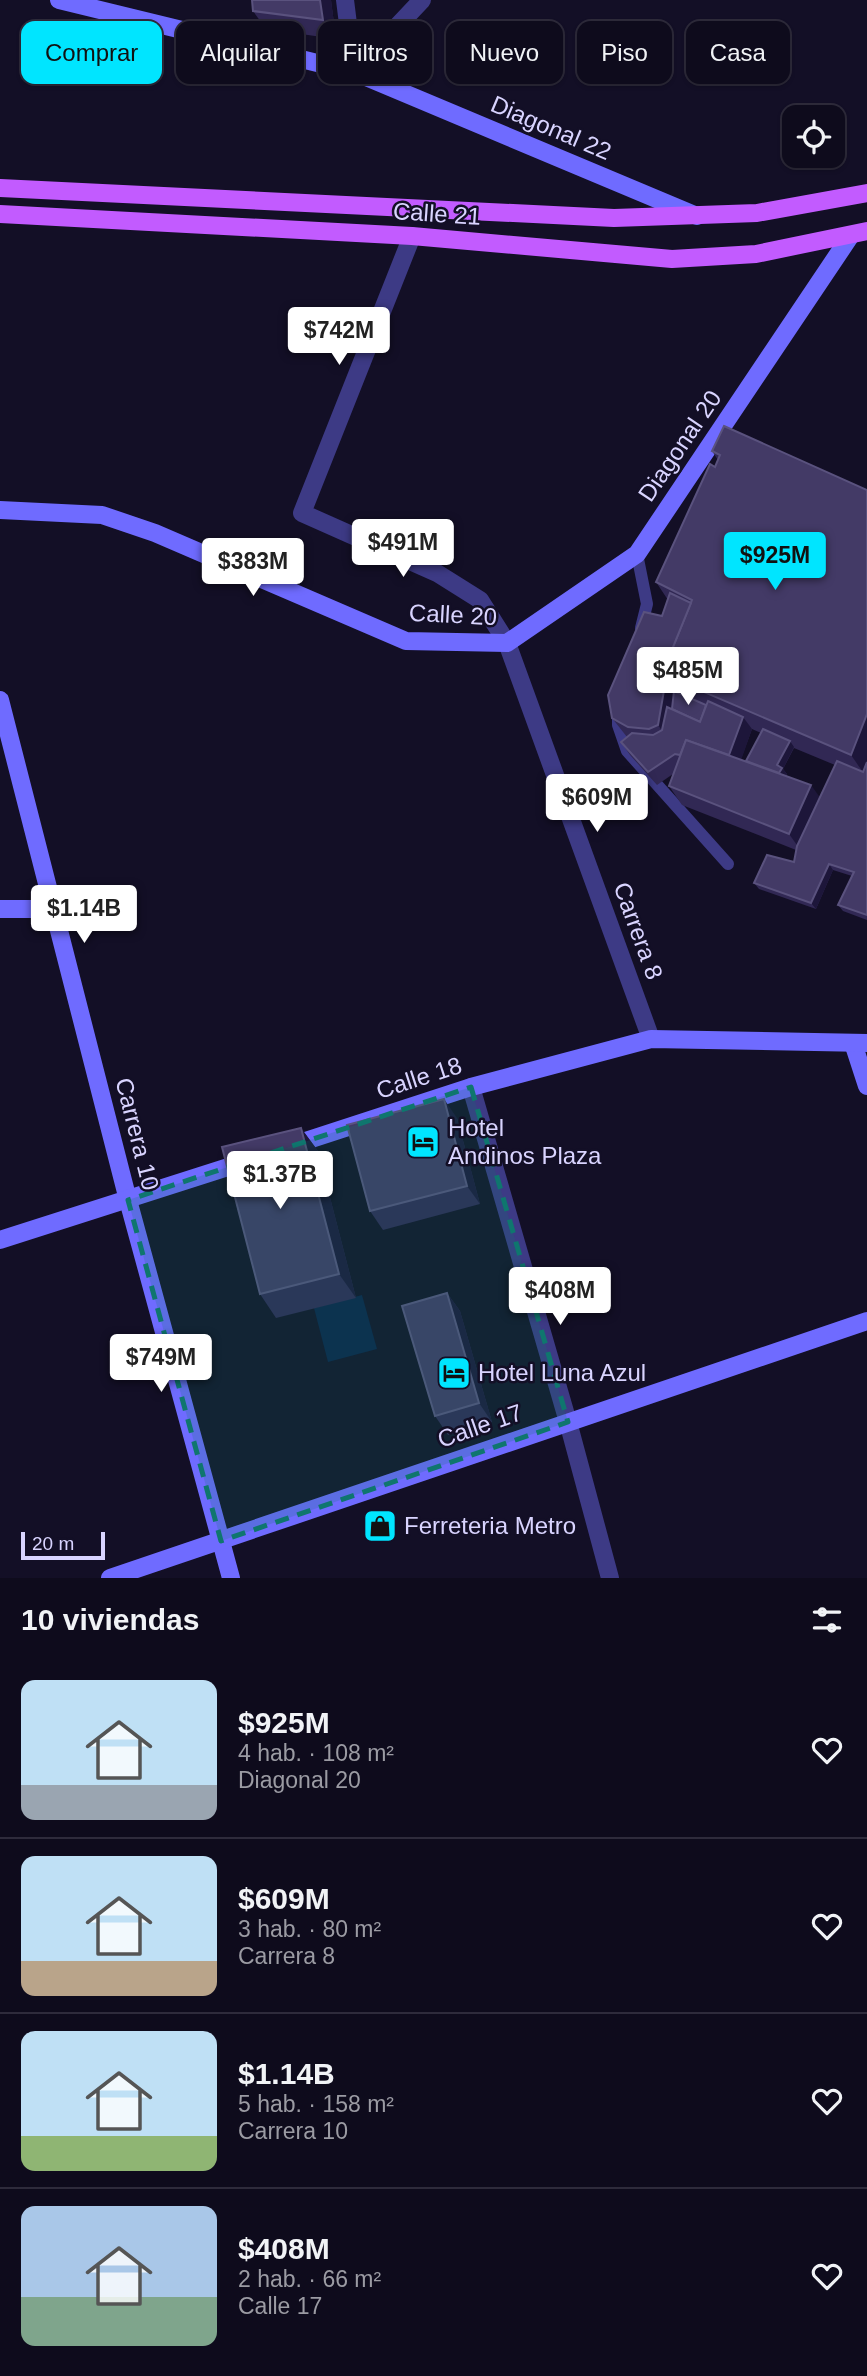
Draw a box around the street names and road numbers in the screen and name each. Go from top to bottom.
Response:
street label: Diagonal 22 [487,90,615,165]
street label: Calle 21 [392,197,482,230]
street label: Diagonal 20 [633,385,727,506]
street label: Calle 20 [408,599,498,630]
street label: Carrera 8 [608,879,668,983]
street label: Calle 18 [373,1051,465,1104]
street label: Carrera 10 [111,1075,164,1193]
street label: Calle 17 [434,1398,526,1453]

